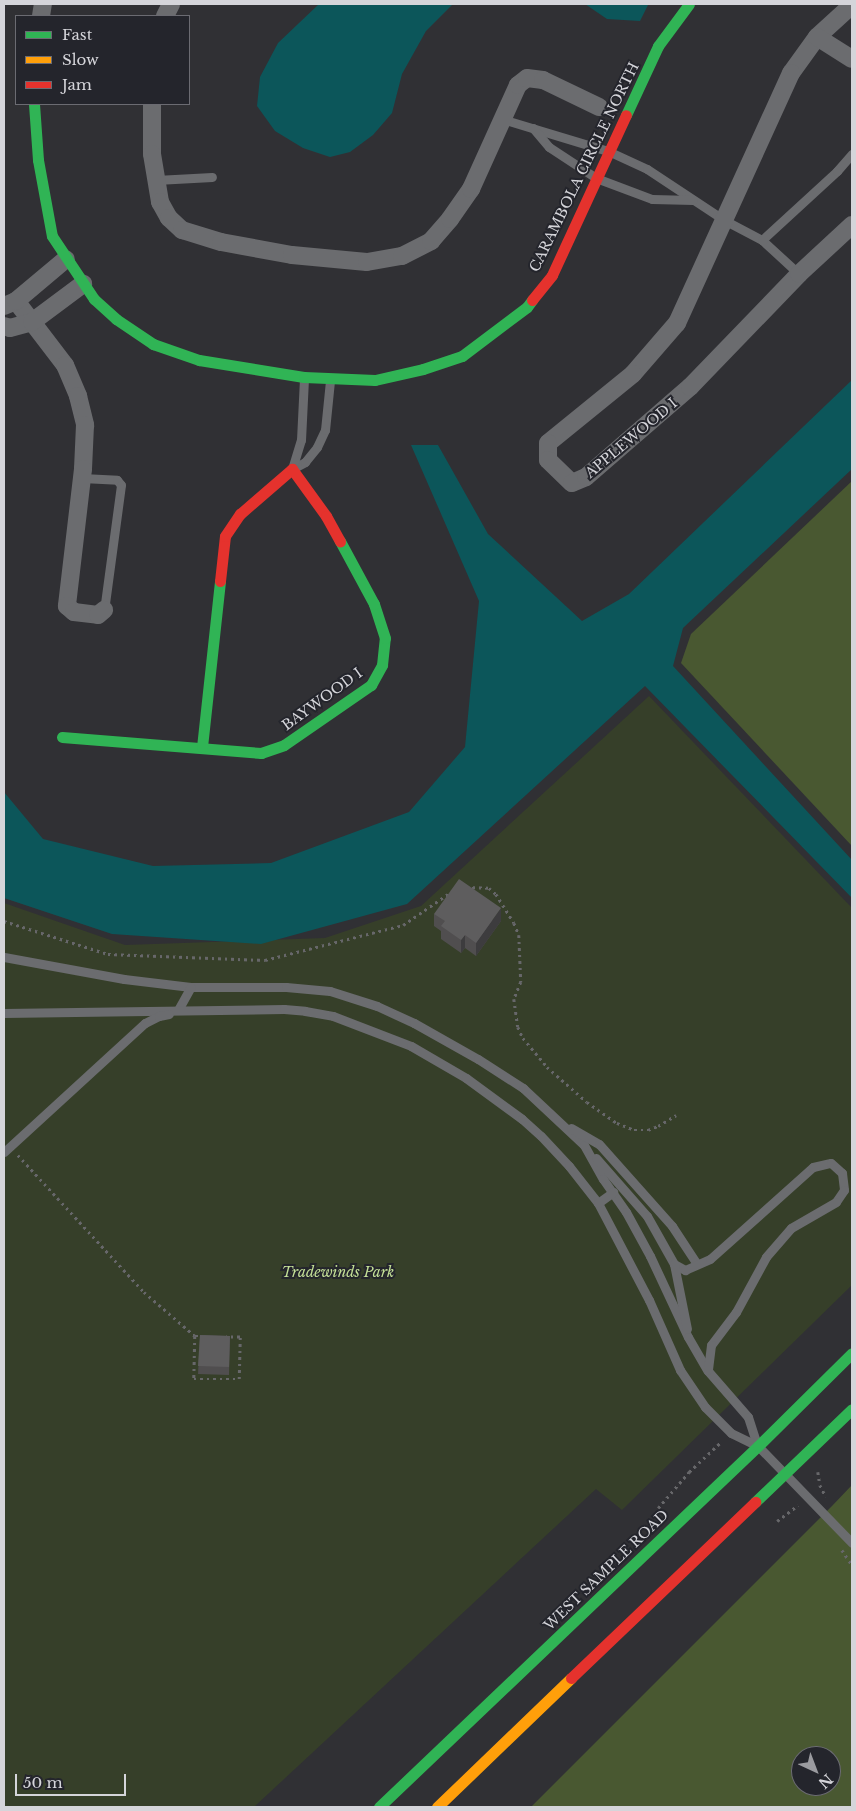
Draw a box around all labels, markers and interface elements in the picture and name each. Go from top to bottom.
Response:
legend [15,15,190,105]
text: Fast [62,25,92,44]
text: Slow [62,50,99,69]
street label: CARAMBOLA CIRCLE NORTH [526,59,642,275]
text: Jam [62,75,92,94]
street label: APPLEWOOD I [582,395,680,481]
street label: BAYWOOD I [279,664,365,734]
park label: Tradewinds Park [282,1264,394,1280]
street label: WEST SAMPLE ROAD [540,1506,672,1634]
north arrow [791,1746,841,1796]
scale bar [18,1764,129,1796]
text: N [815,1770,837,1792]
text: 50 m [23,1773,63,1792]

